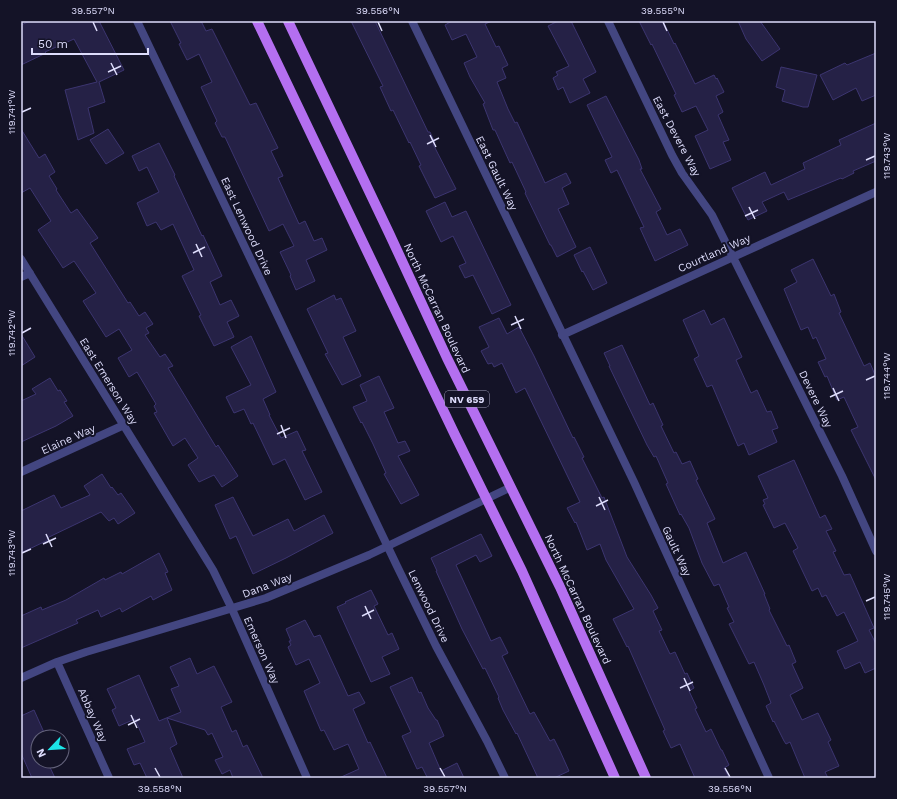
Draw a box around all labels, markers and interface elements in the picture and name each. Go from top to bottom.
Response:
text: 39.557°N [71,5,115,16]
text: 39.556°N [356,5,400,16]
text: 39.555°N [641,5,685,16]
scale bar [32,30,148,56]
text: 50 m [38,37,68,51]
text: 119.741°W [6,89,17,134]
street label: East Devere Way [650,94,703,179]
text: 119.743°W [881,132,892,179]
street label: East Gault Way [473,134,520,213]
street label: East Lenwood Drive [218,175,275,277]
street label: Courtland Way [676,231,753,275]
street label: North McCarran Boulevard [401,241,472,375]
text: 119.742°W [6,309,17,356]
street label: East Emerson Way [77,335,141,427]
text: 119.744°W [881,352,892,400]
street label: Devere Way [796,368,835,430]
road number: NV 659 [445,391,489,407]
street label: Elaine Way [39,422,98,457]
street label: Gault Way [659,524,694,579]
text: 119.743°W [6,529,17,576]
street label: North McCarran Boulevard [542,532,613,666]
street label: Lenwood Drive [405,568,452,645]
street label: Dana Way [241,570,294,601]
text: 119.745°W [881,573,892,620]
street label: Emerson Way [241,614,282,686]
street label: Abbay Way [75,686,110,744]
north arrow [30,729,70,769]
text: N [34,747,49,759]
text: 39.558°N [138,783,182,794]
text: 39.557°N [423,783,467,794]
text: 39.556°N [708,783,752,794]

